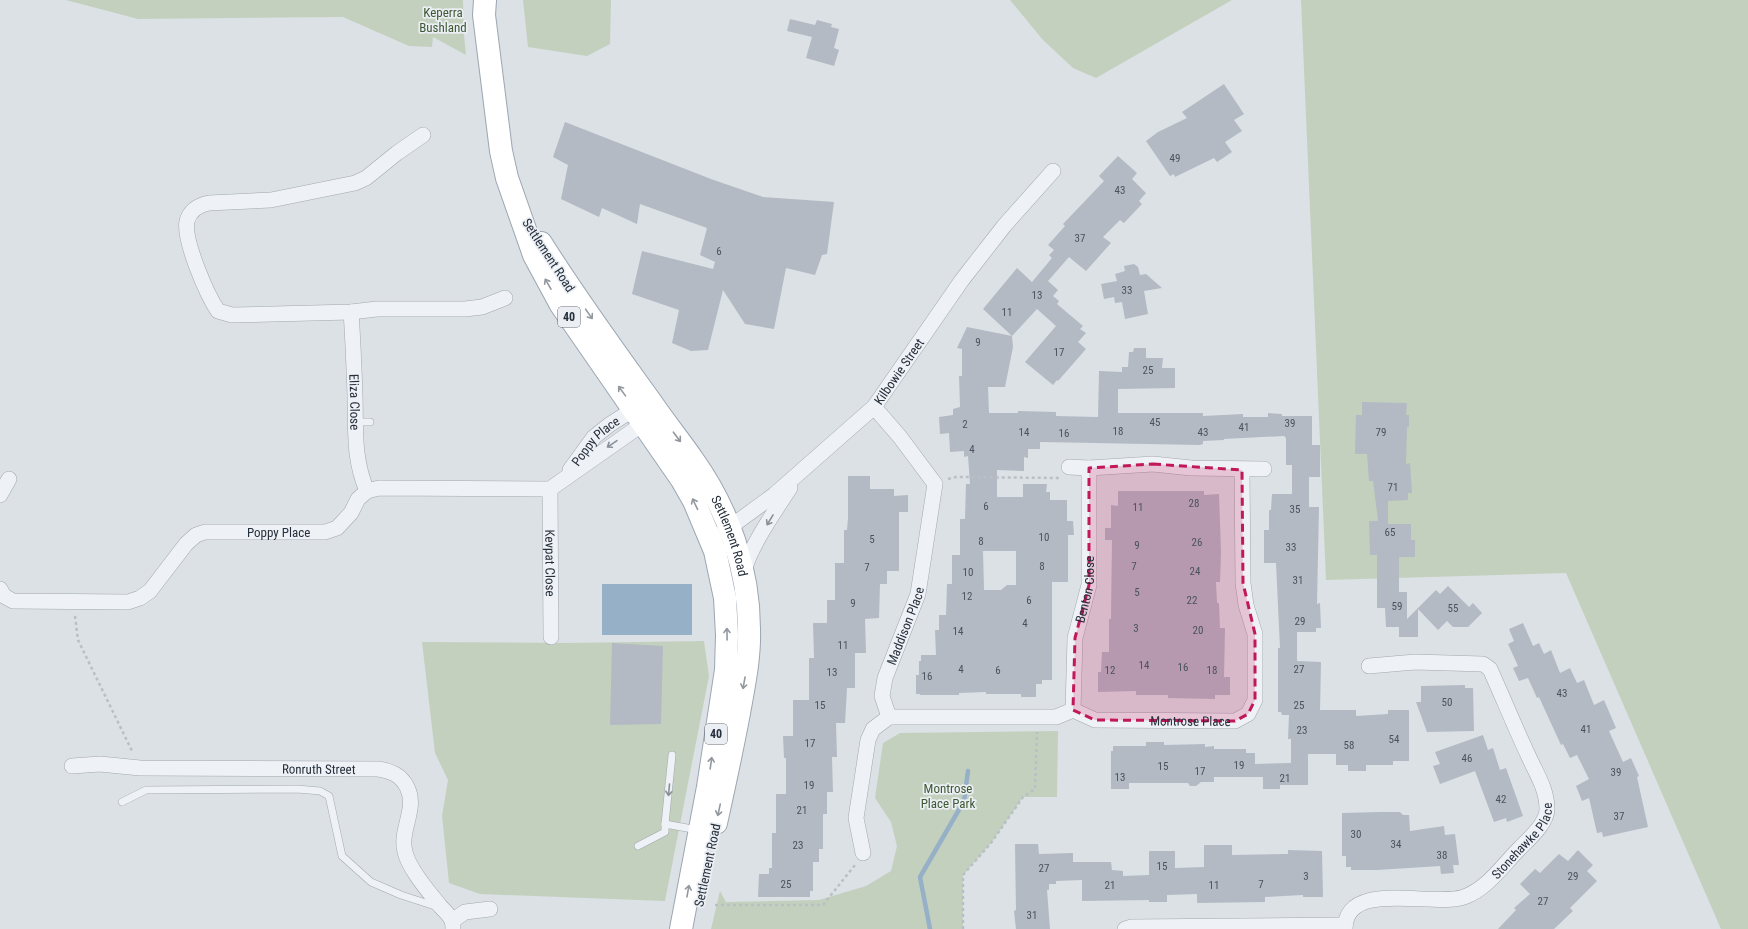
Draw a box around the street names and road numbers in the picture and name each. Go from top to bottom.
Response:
street label: Settlement Road [519,216,578,295]
road number: 40 [558,307,580,327]
street label: Kilbowie Street [871,336,927,408]
street label: Eliza Close [346,373,362,430]
street label: Poppy Place [569,413,622,469]
street label: Settlement Road [708,493,751,578]
street label: Poppy Place [247,525,310,540]
street label: Kevpat Close [542,529,558,597]
street label: Benton Close [1072,556,1097,625]
street label: Maddison Place [884,586,927,667]
street label: Montrose Place [1150,713,1231,729]
road number: 40 [705,724,727,744]
street label: Ronruth Street [282,762,356,777]
street label: Stonehawke Place [1489,802,1555,882]
street label: Settlement Road [691,822,724,908]

